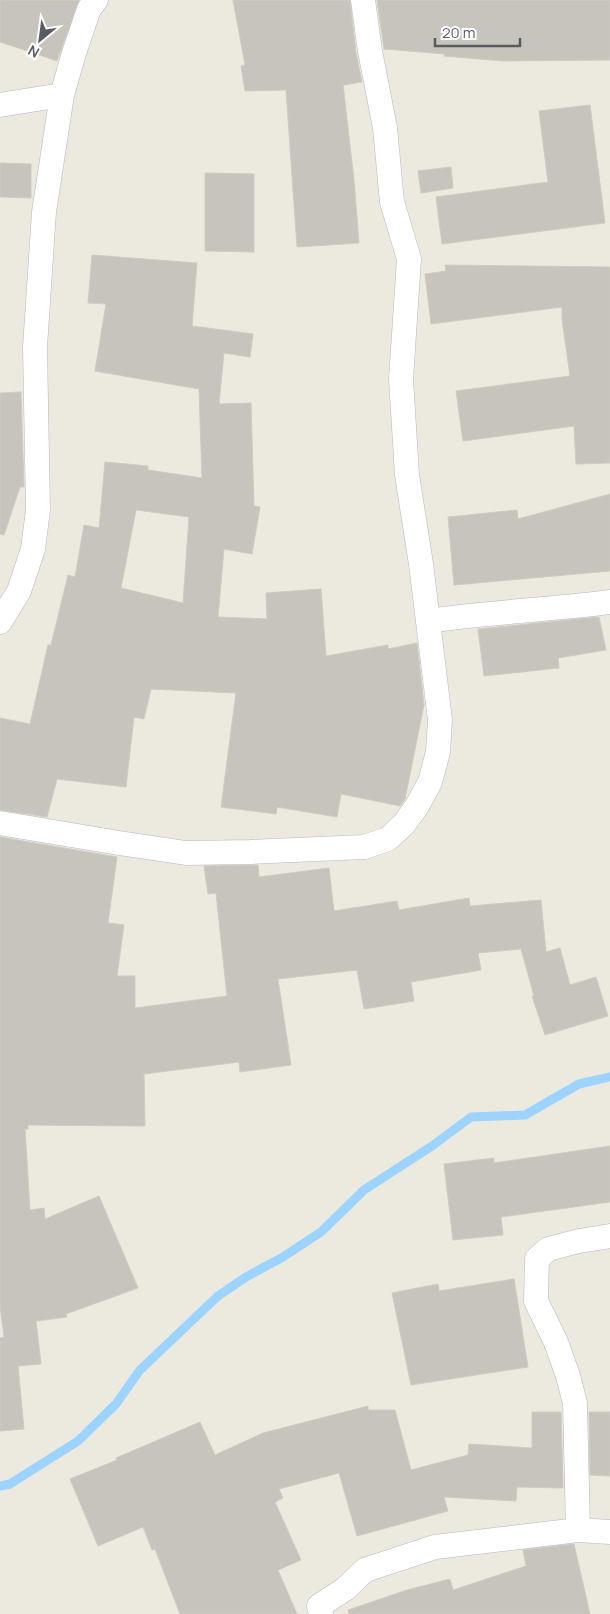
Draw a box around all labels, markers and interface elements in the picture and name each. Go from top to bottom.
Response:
north arrow [15,15,65,65]
scale bar [435,15,520,47]
text: 20 m [442,22,475,43]
text: N [24,41,42,63]

